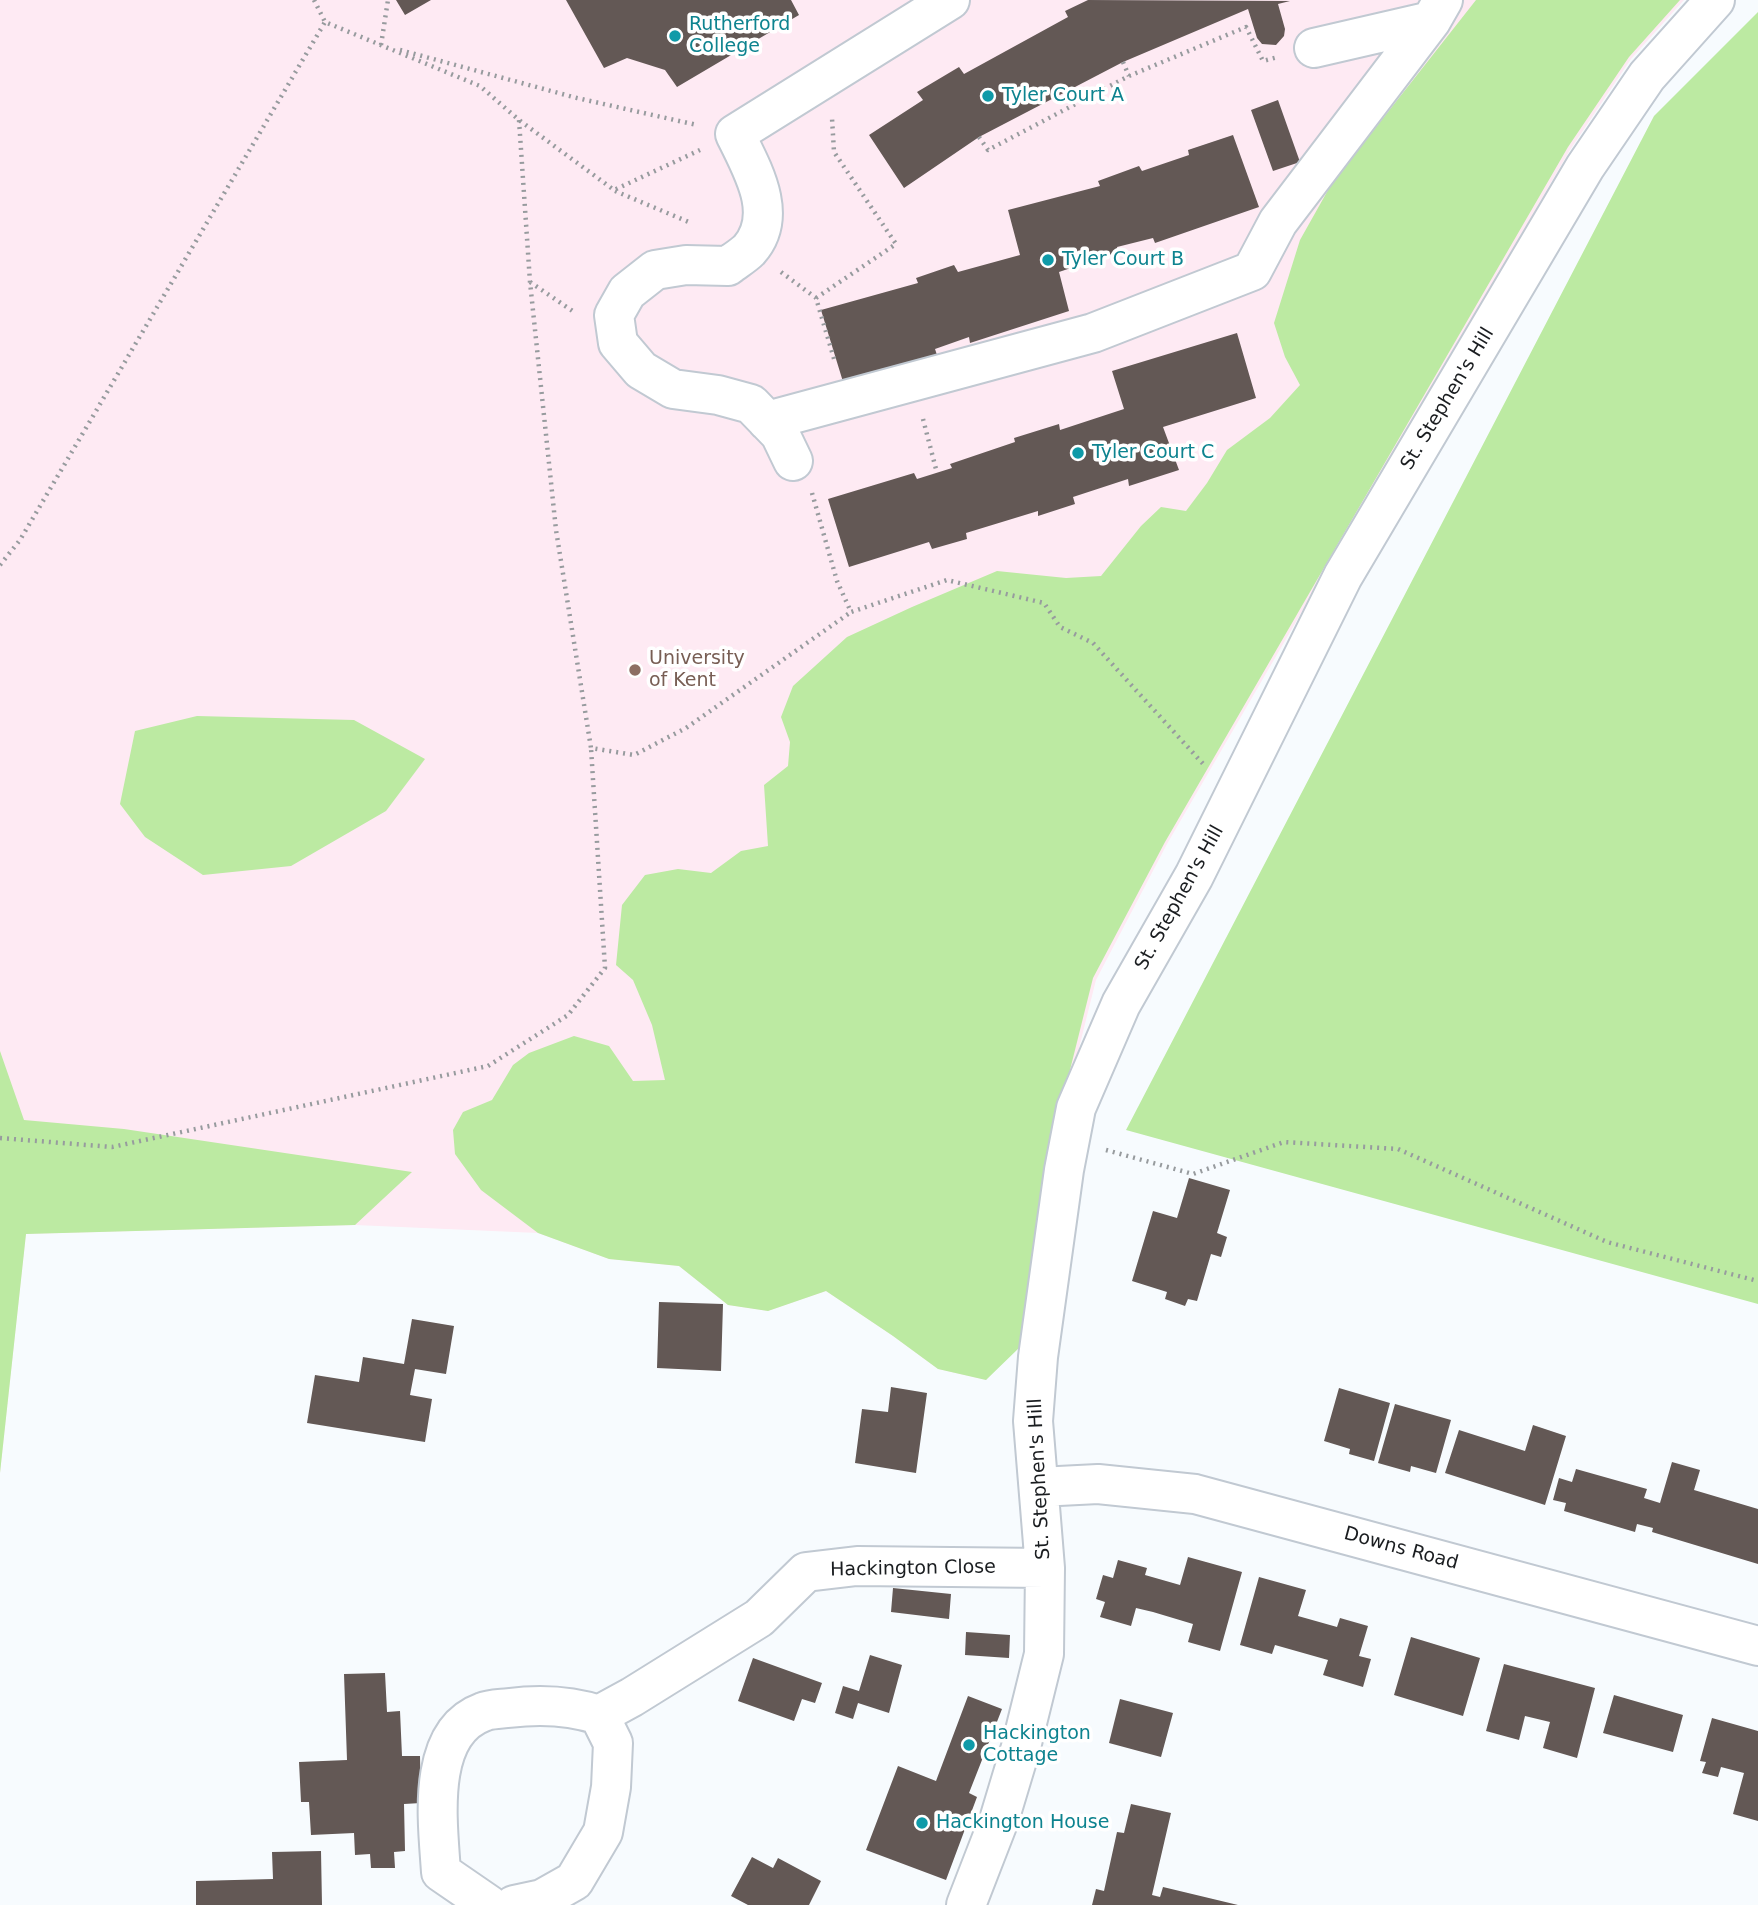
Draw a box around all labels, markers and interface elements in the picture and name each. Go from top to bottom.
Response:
place label: Rutherford College [689,14,790,58]
marker: Rutherford College [667,28,683,44]
place label: Tyler Court A [1002,85,1124,107]
marker: Tyler Court A [980,88,996,104]
place label: Tyler Court B [1062,249,1184,271]
marker: Tyler Court B [1040,252,1056,268]
street label: St. Stephen's Hill [1397,324,1499,474]
place label: Tyler Court C [1092,442,1214,464]
marker: Tyler Court C [1070,445,1086,461]
place label: University of Kent [649,648,745,692]
marker: University of Kent [627,662,643,678]
street label: St. Stephen's Hill [1131,822,1229,974]
street label: St. Stephen's Hill [1024,1398,1056,1560]
street label: Downs Road [1341,1523,1461,1575]
street label: Hackington Close [830,1556,996,1582]
place label: Hackington Cottage [983,1723,1091,1767]
marker: Hackington Cottage [961,1737,977,1753]
place label: Hackington House [936,1812,1109,1834]
marker: Hackington House [914,1815,930,1831]

